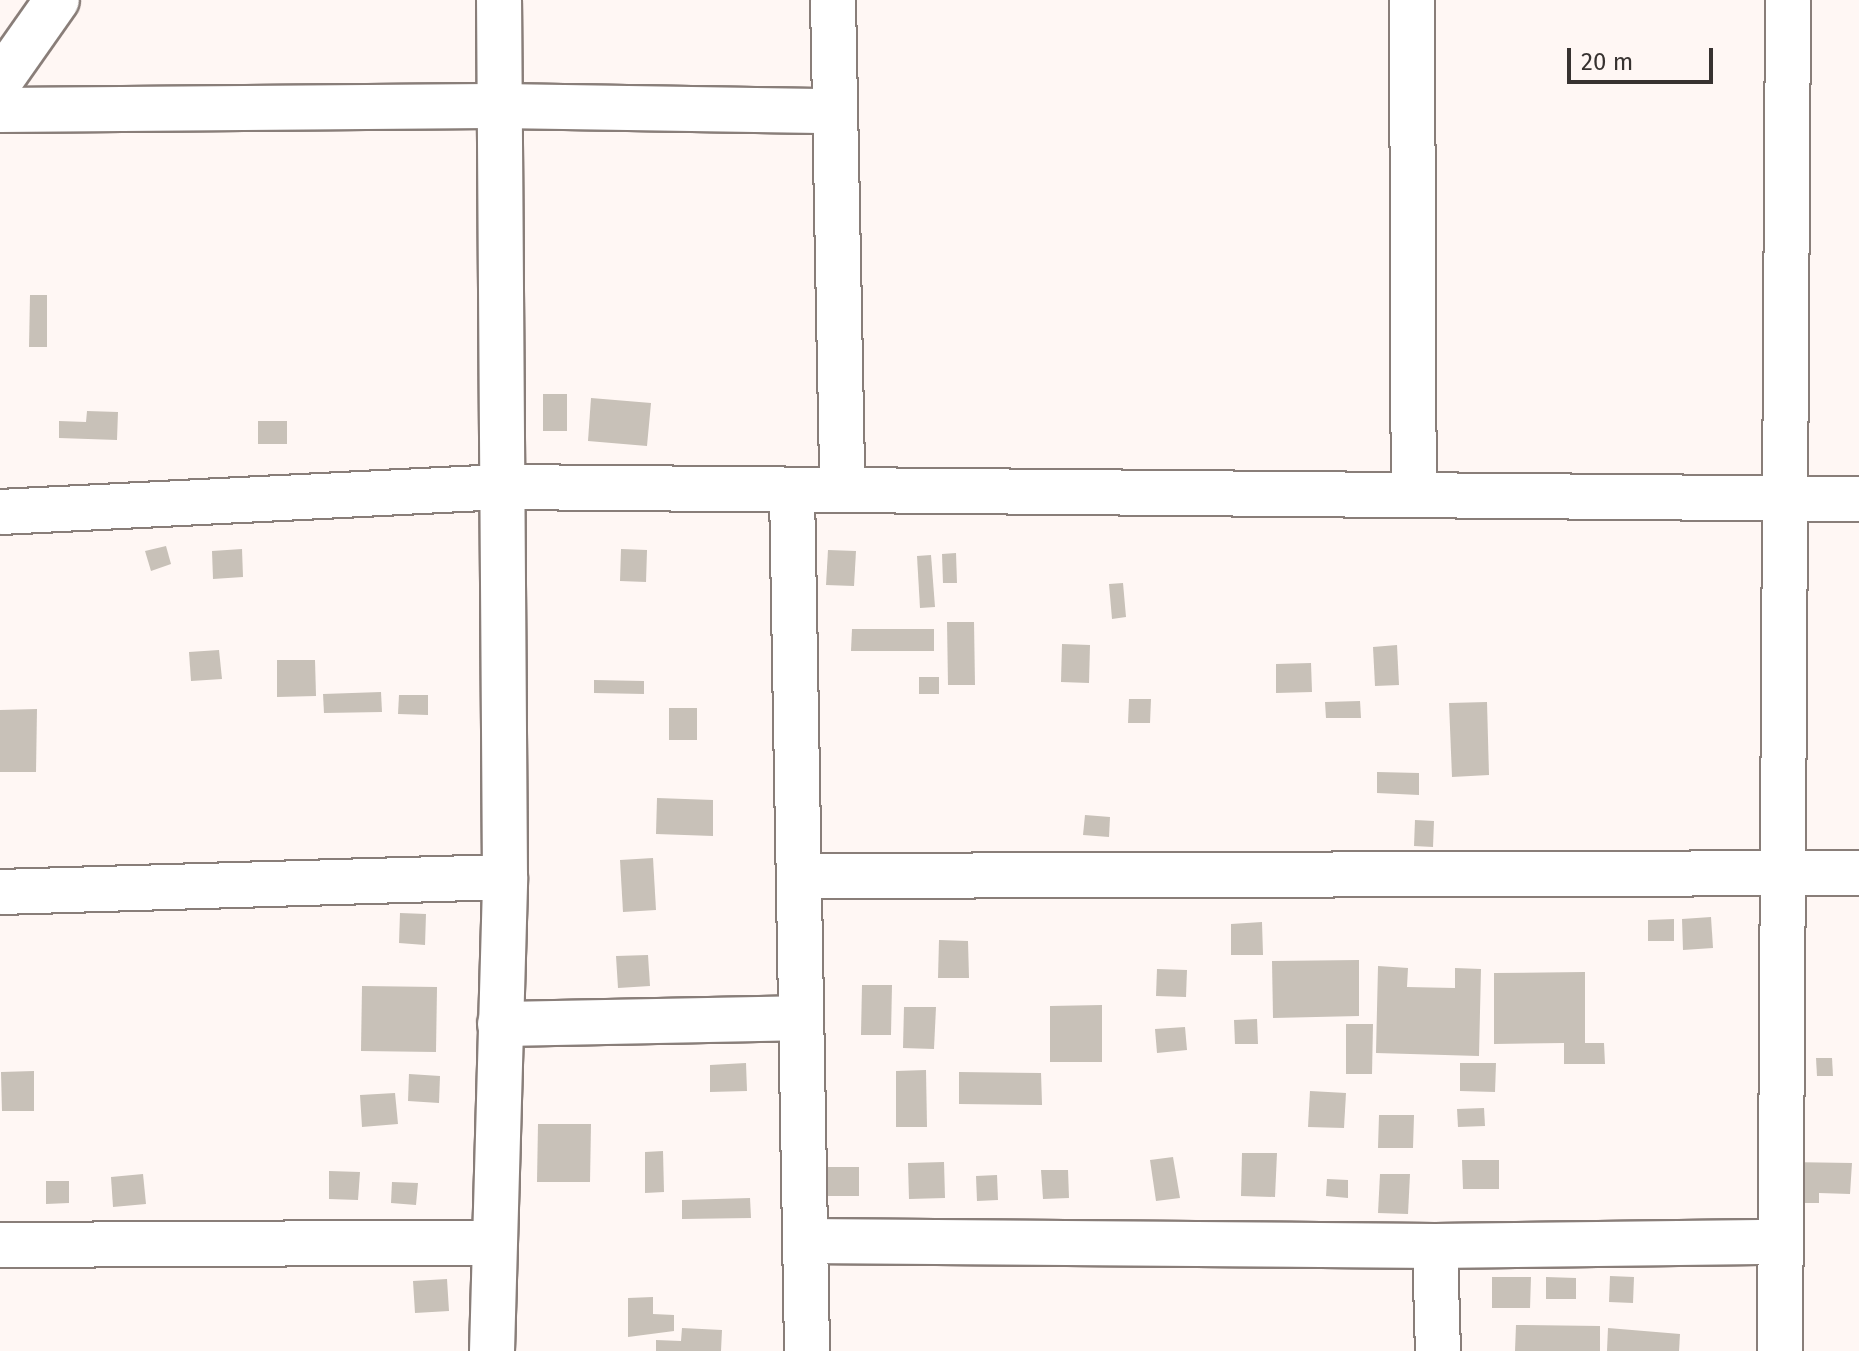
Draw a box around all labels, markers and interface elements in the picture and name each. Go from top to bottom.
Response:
scale bar [1571,32,1717,82]
text: 20 m [1581,48,1633,76]

